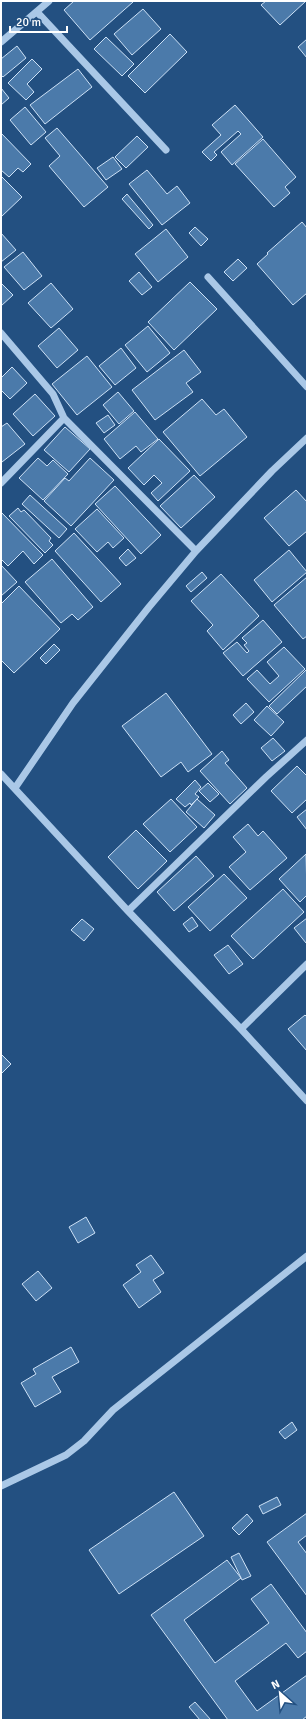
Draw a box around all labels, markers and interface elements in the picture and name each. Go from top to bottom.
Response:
scale bar [10,8,67,34]
text: 20 m [16,15,41,30]
north arrow [260,1673,300,1713]
text: N [269,1677,282,1692]

